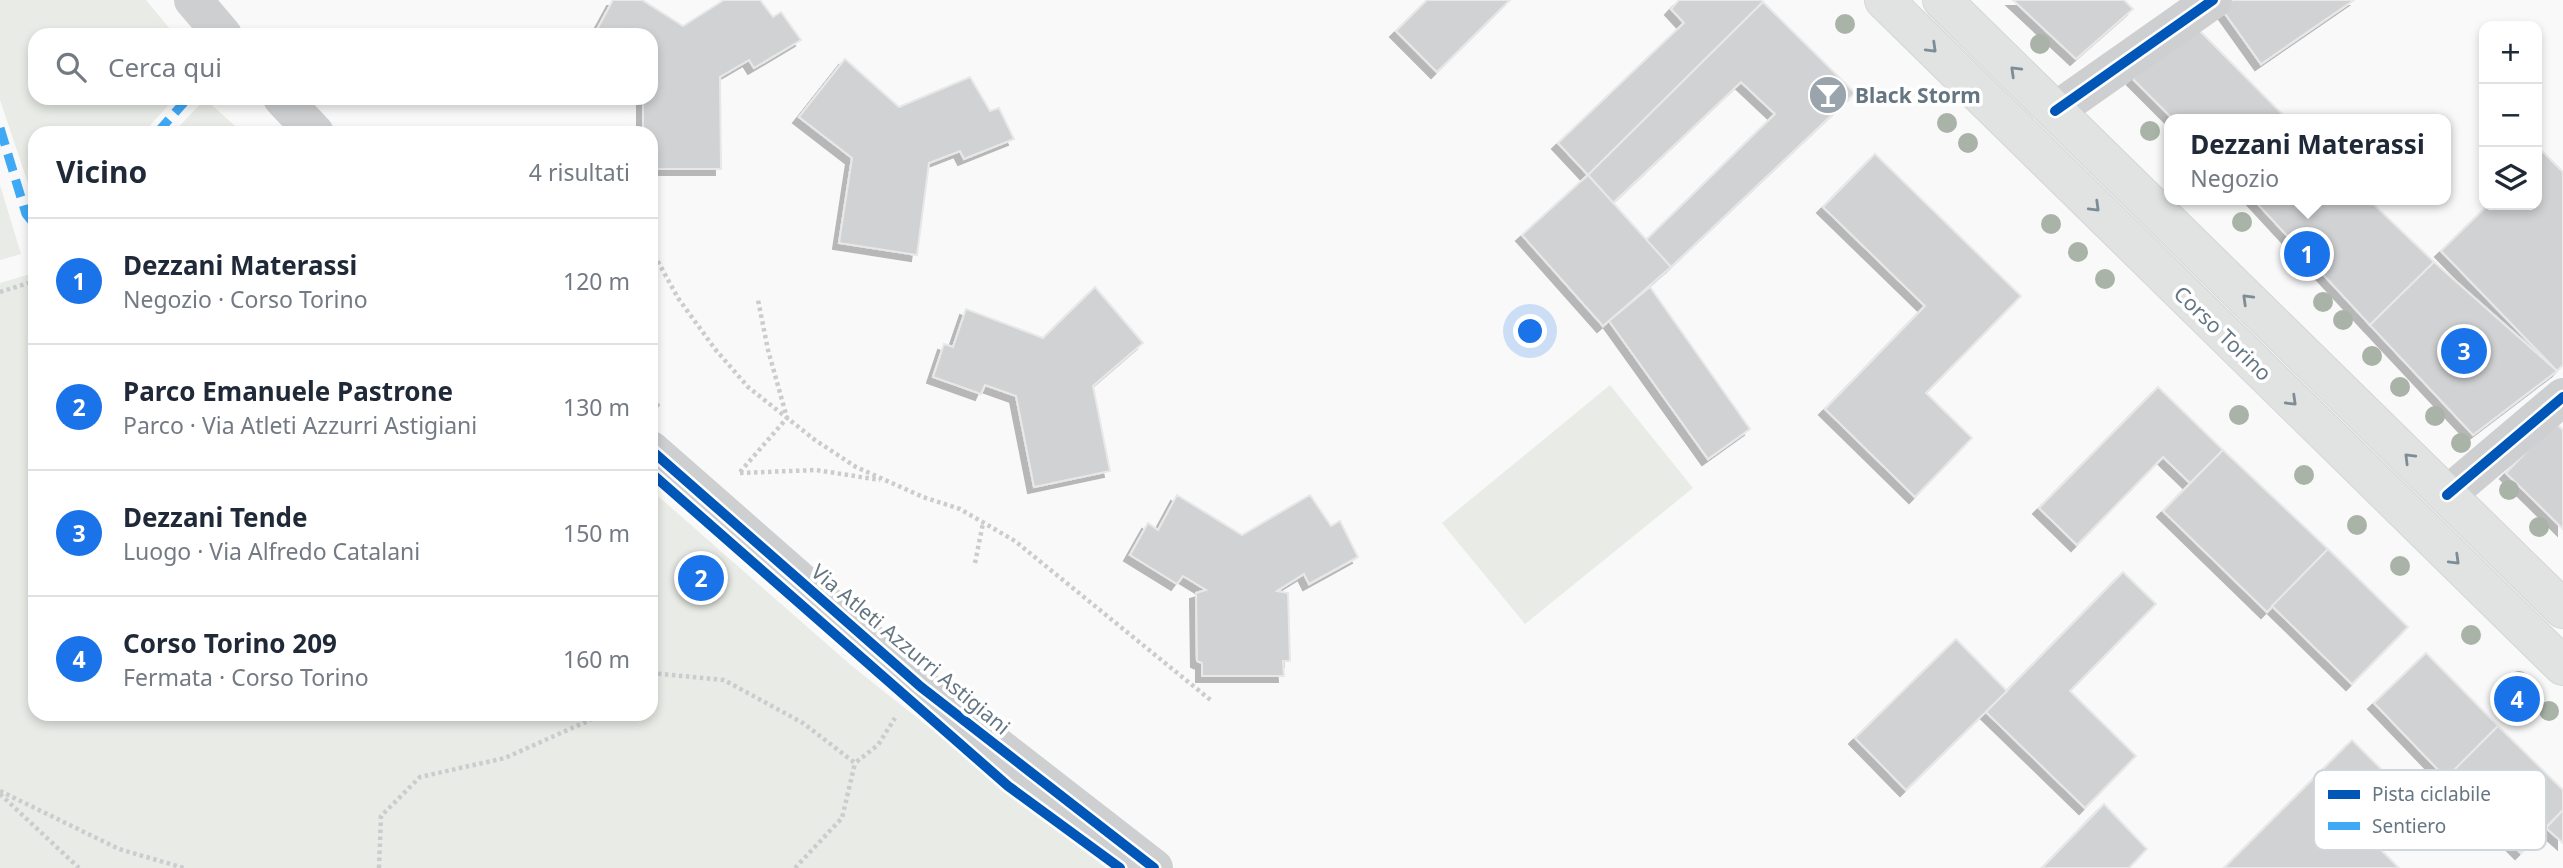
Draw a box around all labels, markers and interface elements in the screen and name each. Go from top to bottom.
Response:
map controls [2479,21,2542,210]
button: + [2479,21,2542,84]
search box [28,28,658,105]
one-way arrow [1924,39,1937,52]
icon: search [52,48,90,86]
text: Cerca qui [108,49,222,85]
one-way arrow [2010,67,2023,80]
bar icon: Black Storm [1807,74,1849,116]
place label: Black Storm [1855,81,1981,109]
button: − [2479,84,2542,147]
popup [2164,114,2451,205]
text: Dezzani Materassi [2190,126,2425,162]
button: layers [2479,147,2542,210]
text: Vicino [56,151,147,192]
text: 4 risultati [529,156,630,188]
text: Negozio [2190,162,2279,194]
one-way arrow [2087,199,2100,212]
pin: 1 [2284,228,2330,280]
text: Dezzani Materassi [123,247,357,283]
text: 1 [72,265,86,297]
text: 120 m [563,265,630,297]
street label: Corso Torino [2168,279,2278,387]
text: Negozio · Corso Torino [123,283,368,315]
one-way arrow [2243,295,2255,307]
your location [1513,314,1547,348]
pin: 3 [2441,325,2487,377]
text: Parco Emanuele Pastrone [123,373,453,409]
text: 2 [72,391,86,423]
text: 130 m [563,391,630,423]
one-way arrow [2284,392,2297,405]
text: Parco · Via Atleti Azzurri Astigiani [123,409,477,441]
one-way arrow [2405,454,2418,467]
text: Dezzani Tende [123,499,308,535]
text: 3 [72,517,86,549]
text: 150 m [563,517,630,549]
text: Luogo · Via Alfredo Catalani [123,535,420,567]
one-way arrow [2447,551,2460,564]
pin: 2 [678,552,724,604]
street label: Via Atleti Azzurri Astigiani [806,558,1016,740]
text: Corso Torino 209 [123,625,337,661]
text: 4 [72,643,86,675]
text: 160 m [563,643,630,675]
text: Fermata · Corso Torino [123,661,369,693]
pin: 4 [2494,673,2540,725]
legend [2314,770,2546,850]
text: Pista ciclabile [2372,781,2491,807]
text: Sentiero [2372,813,2446,839]

